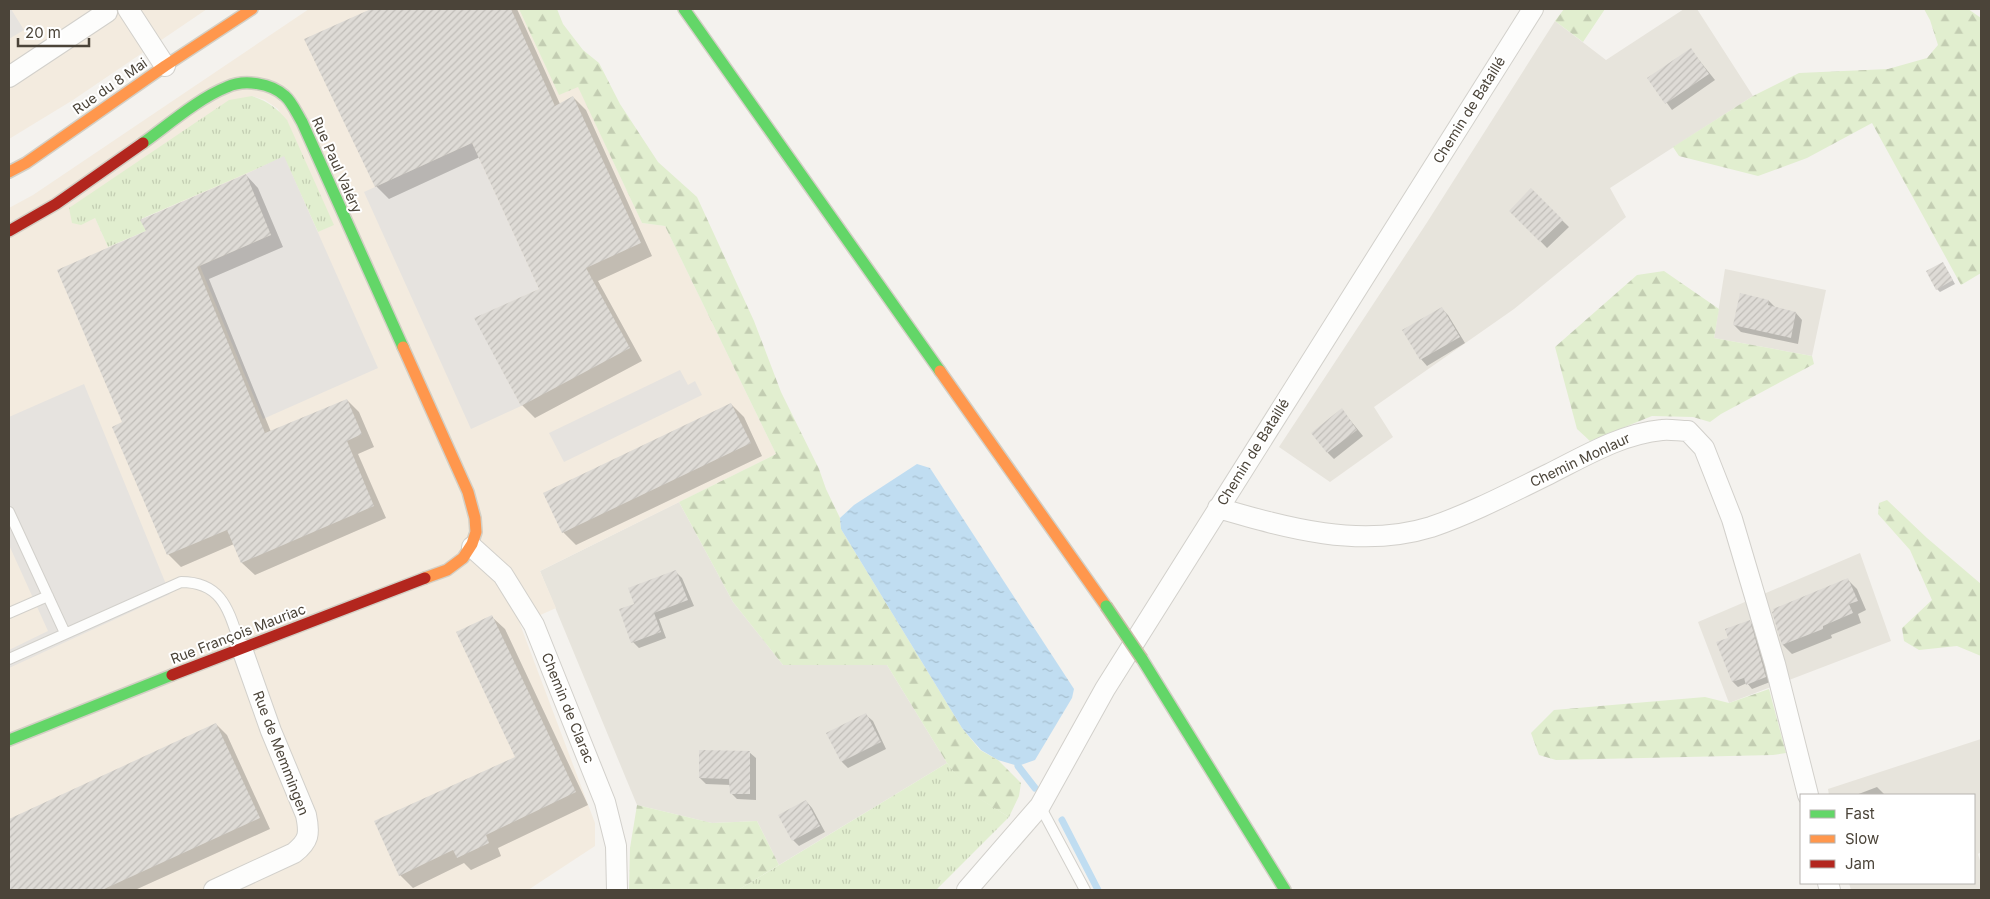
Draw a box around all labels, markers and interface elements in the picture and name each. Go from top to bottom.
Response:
scale bar [18,15,89,47]
text: 20 m [25,23,61,42]
street label: Chemin de Bataillé [1429,53,1508,166]
street label: Rue du 8 Mai [69,54,150,117]
street label: Rue Paul Valéry [309,114,366,216]
street label: Chemin de Bataillé [1213,395,1292,508]
street label: Chemin Monlaur [1527,429,1633,490]
street label: Rue François Mauriac [168,600,308,667]
street label: Chemin de Clarac [539,650,598,766]
street label: Rue de Memmingen [250,688,313,818]
legend [1800,794,1975,884]
text: Fast [1845,804,1875,823]
text: Slow [1845,829,1879,848]
text: Jam [1845,854,1875,873]

